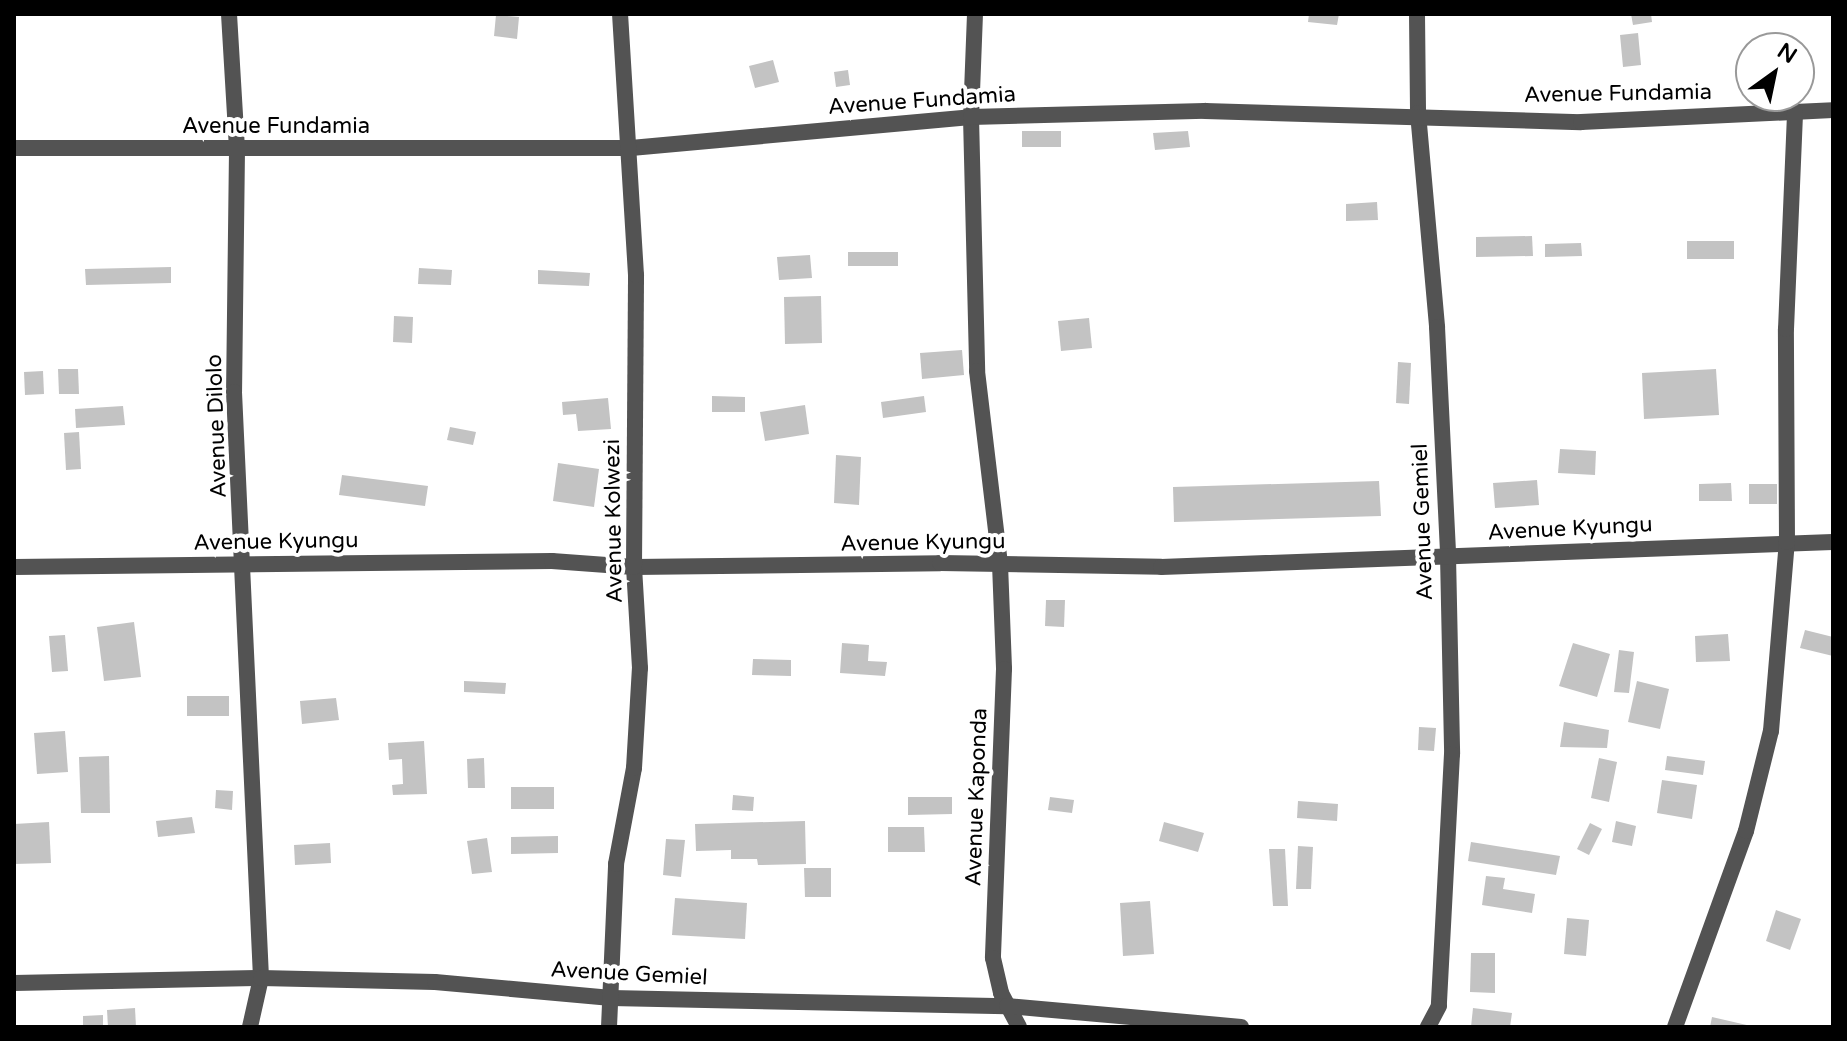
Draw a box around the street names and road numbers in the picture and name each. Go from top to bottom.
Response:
street label: Avenue Fundamia [1524,79,1712,109]
street label: Avenue Fundamia [827,81,1017,121]
street label: Avenue Fundamia [182,114,370,140]
street label: Avenue Dilolo [201,354,233,498]
street label: Avenue Kolwezi [599,439,629,603]
street label: Avenue Gemiel [1407,443,1439,601]
street label: Avenue Kyungu [1487,511,1653,547]
street label: Avenue Kyungu [193,527,359,557]
street label: Avenue Kyungu [840,528,1006,558]
street label: Avenue Kaponda [961,707,993,887]
street label: Avenue Gemiel [550,957,708,991]

